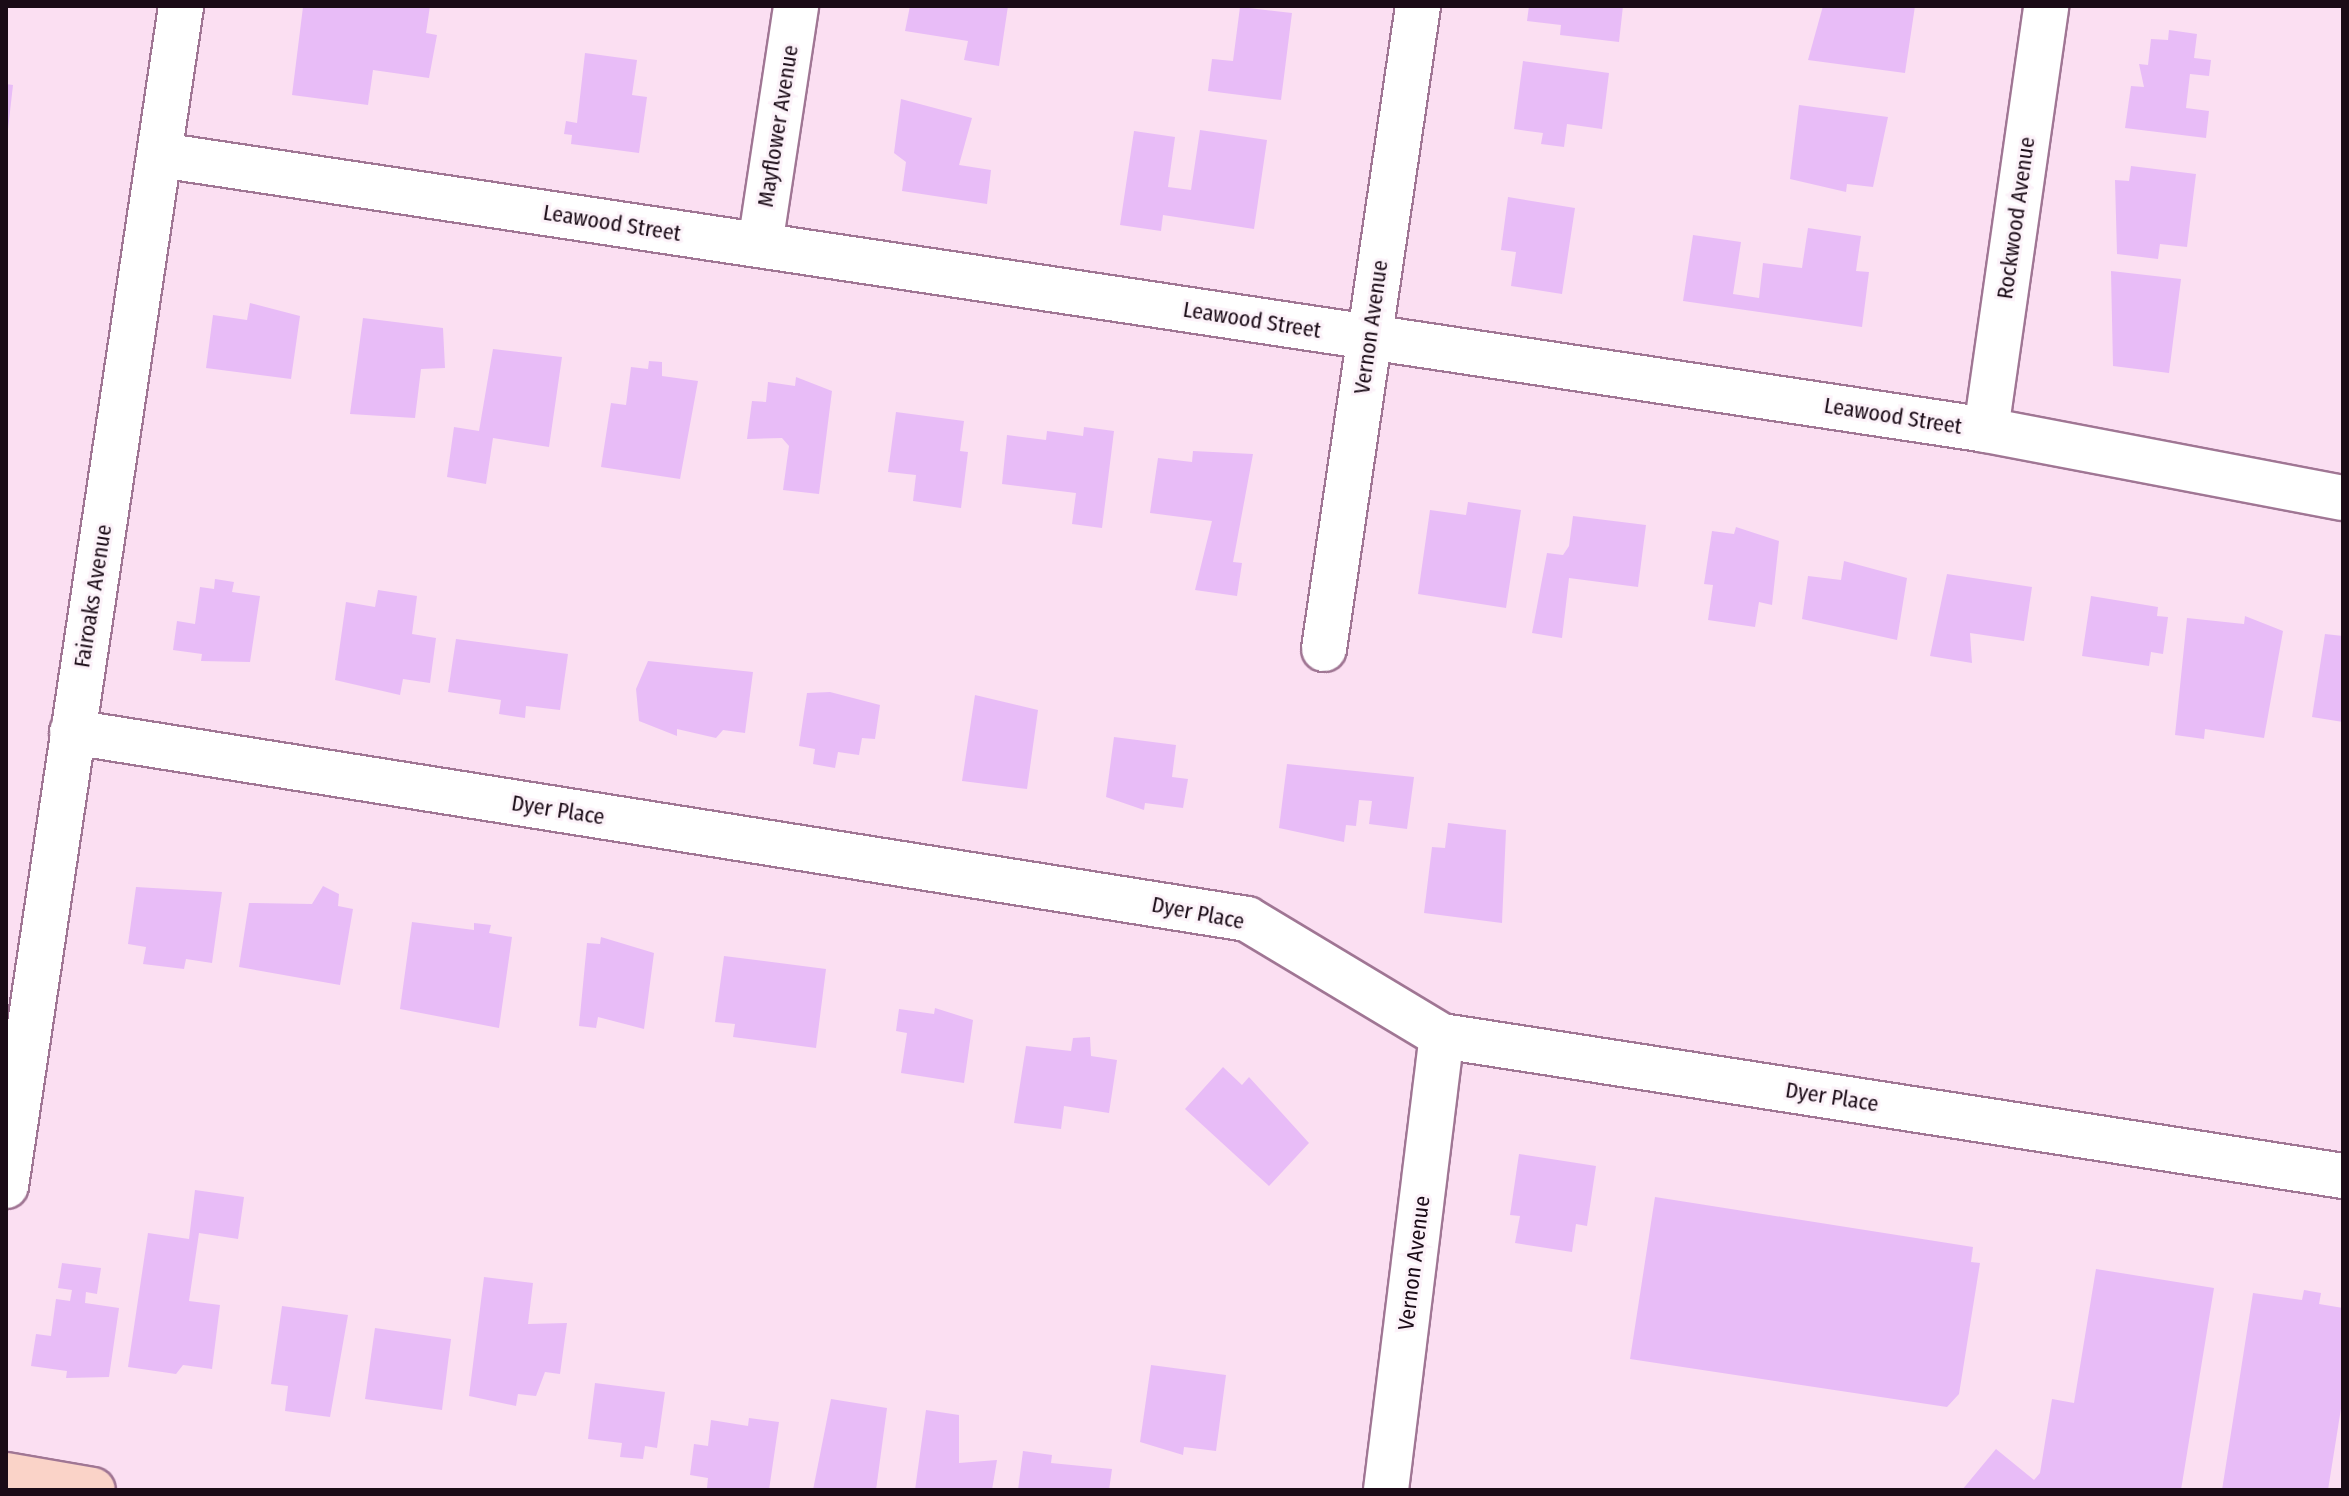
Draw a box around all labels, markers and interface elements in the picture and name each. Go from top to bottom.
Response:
street label: Mayflower Avenue [752,43,804,209]
street label: Rockwood Avenue [1992,135,2040,301]
street label: Leawood Street [541,199,683,247]
street label: Vernon Avenue [1349,258,1393,396]
street label: Leawood Street [1181,296,1323,344]
street label: Leawood Street [1822,392,1964,440]
street label: Fairoaks Avenue [69,522,117,670]
street label: Dyer Place [510,790,606,830]
street label: Dyer Place [1149,891,1247,935]
street label: Dyer Place [1784,1077,1880,1117]
street label: Vernon Avenue [1393,1194,1435,1332]

